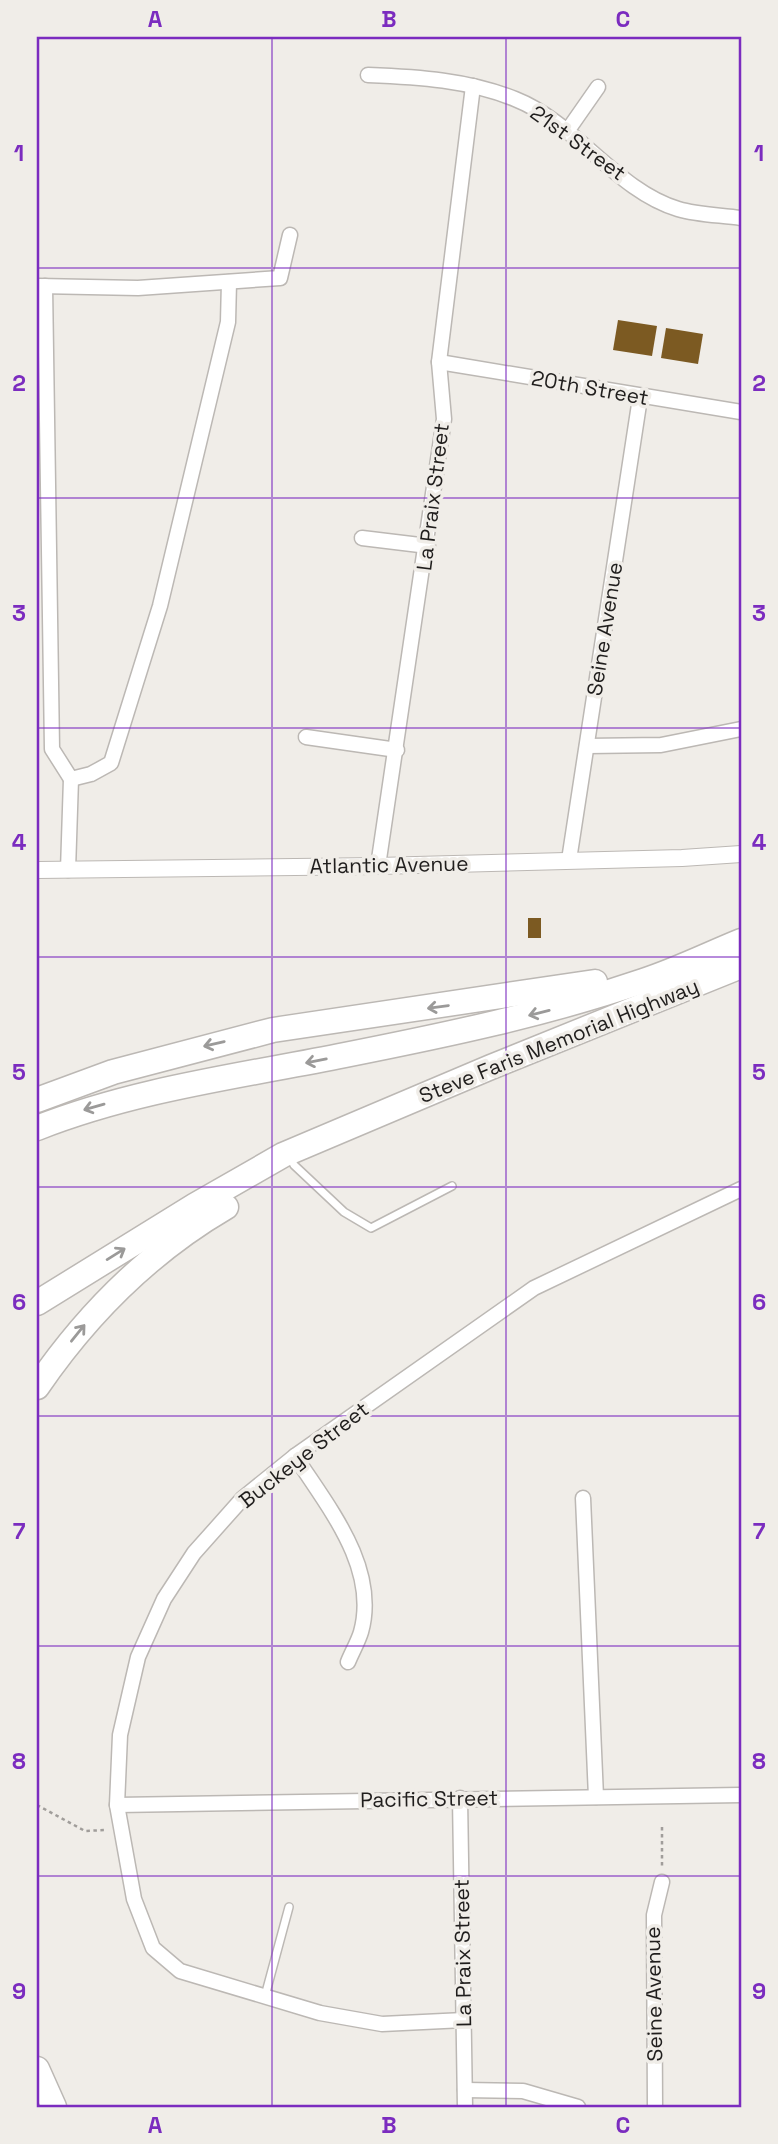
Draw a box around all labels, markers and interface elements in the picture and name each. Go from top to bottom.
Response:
text: A [148,4,163,34]
text: B [381,4,397,34]
text: C [616,4,630,34]
street label: 21st Street [525,99,631,186]
text: 1 [14,138,24,168]
text: 1 [754,138,764,168]
street label: 20th Street [530,364,651,411]
text: 2 [12,368,26,398]
text: 2 [752,368,766,398]
street label: La Praix Street [410,422,455,572]
street label: Seine Avenue [581,560,628,698]
text: 3 [12,598,26,628]
text: 3 [752,598,766,628]
text: 4 [12,827,27,857]
text: 4 [752,827,767,857]
street label: Atlantic Avenue [309,850,469,879]
street label: Steve Faris Memorial Highway [415,972,703,1109]
one-way arrow [427,1001,450,1014]
one-way arrow [528,1007,550,1020]
one-way arrow [203,1038,226,1052]
one-way arrow [305,1055,328,1069]
text: 5 [12,1057,26,1087]
text: 5 [752,1057,766,1087]
one-way arrow [83,1101,105,1114]
one-way arrow [105,1247,125,1261]
text: 6 [12,1287,26,1317]
text: 6 [752,1287,766,1317]
one-way arrow [70,1324,86,1342]
street label: Buckeye Street [233,1396,374,1514]
text: 7 [13,1516,26,1546]
text: 7 [753,1516,766,1546]
text: 8 [12,1746,26,1776]
text: 8 [752,1746,766,1776]
street label: Pacific Street [360,1784,498,1813]
street label: La Praix Street [448,1879,477,2027]
street label: Seine Avenue [639,1926,668,2062]
text: 9 [12,1976,26,2006]
text: 9 [752,1976,766,2006]
text: A [148,2110,163,2140]
text: B [381,2110,397,2140]
text: C [616,2110,630,2140]

